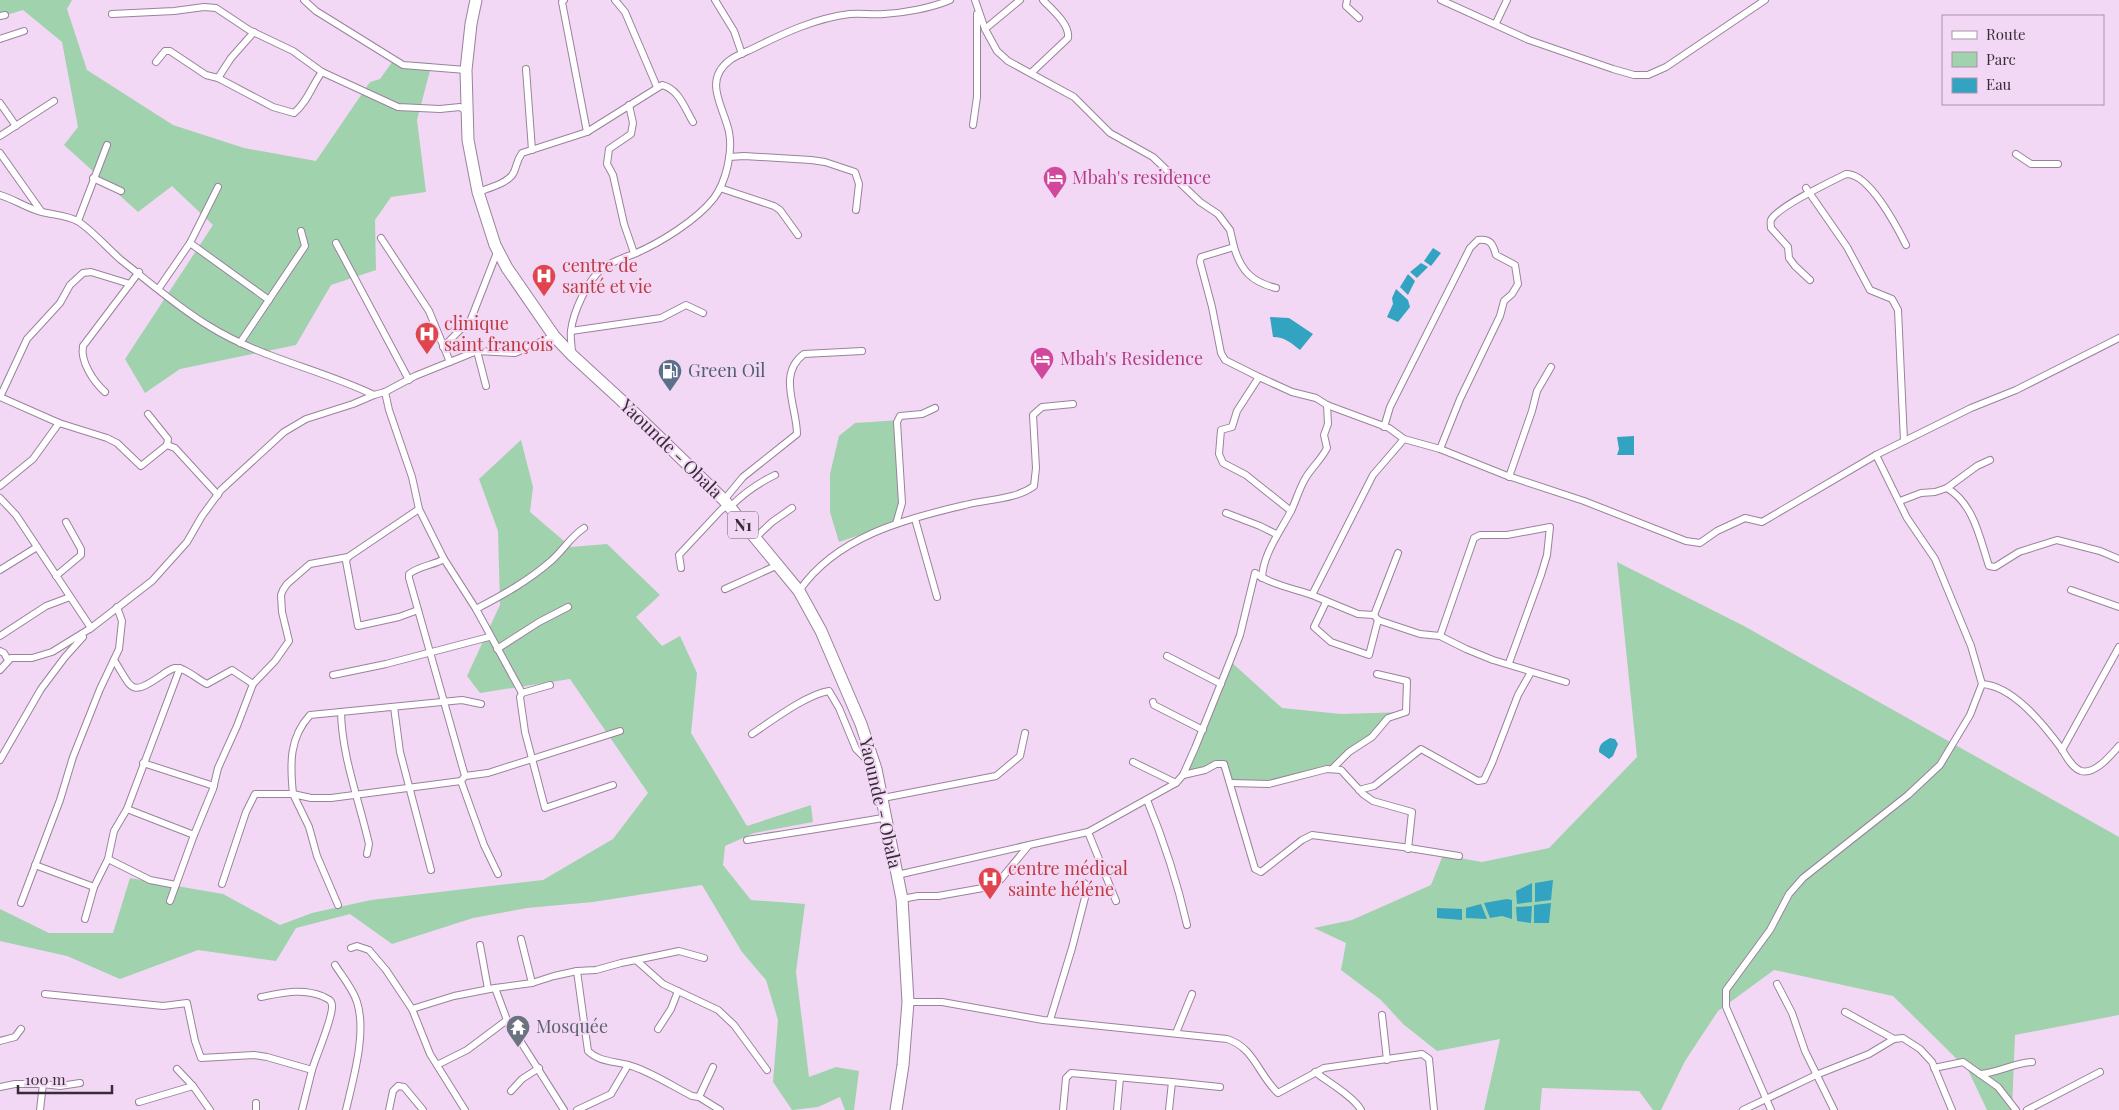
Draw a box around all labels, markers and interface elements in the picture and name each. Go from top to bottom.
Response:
legend [1942,15,2104,105]
text: Route [1986,24,2026,44]
text: Parc [1986,49,2016,69]
text: Eau [1986,74,2012,94]
hotel icon: Mbah's residence [1042,165,1068,199]
place label: Mbah's residence [1072,165,1211,189]
place label: centre de santé et vie [562,253,652,298]
hospital icon: centre de santé et vie [531,263,557,297]
place label: clinique saint françois [444,311,553,356]
hospital icon: clinique saint françois [414,321,440,355]
hotel icon: Mbah's Residence [1029,346,1055,380]
place label: Mbah's Residence [1060,346,1203,370]
fuel station icon: Green Oil [657,358,683,392]
place label: Green Oil [688,358,766,382]
street label: Yaounde - Obala [615,393,728,503]
road number: N1 [728,512,758,538]
street label: Yaounde - Obala [854,734,908,871]
place label: centre médical sainte héléne [1008,856,1128,901]
hospital icon: centre médical sainte héléne [977,866,1003,900]
temple icon: Mosquée [505,1014,531,1048]
place label: Mosquée [536,1014,608,1038]
scale bar [18,1062,111,1094]
text: 100 m [25,1069,66,1089]

